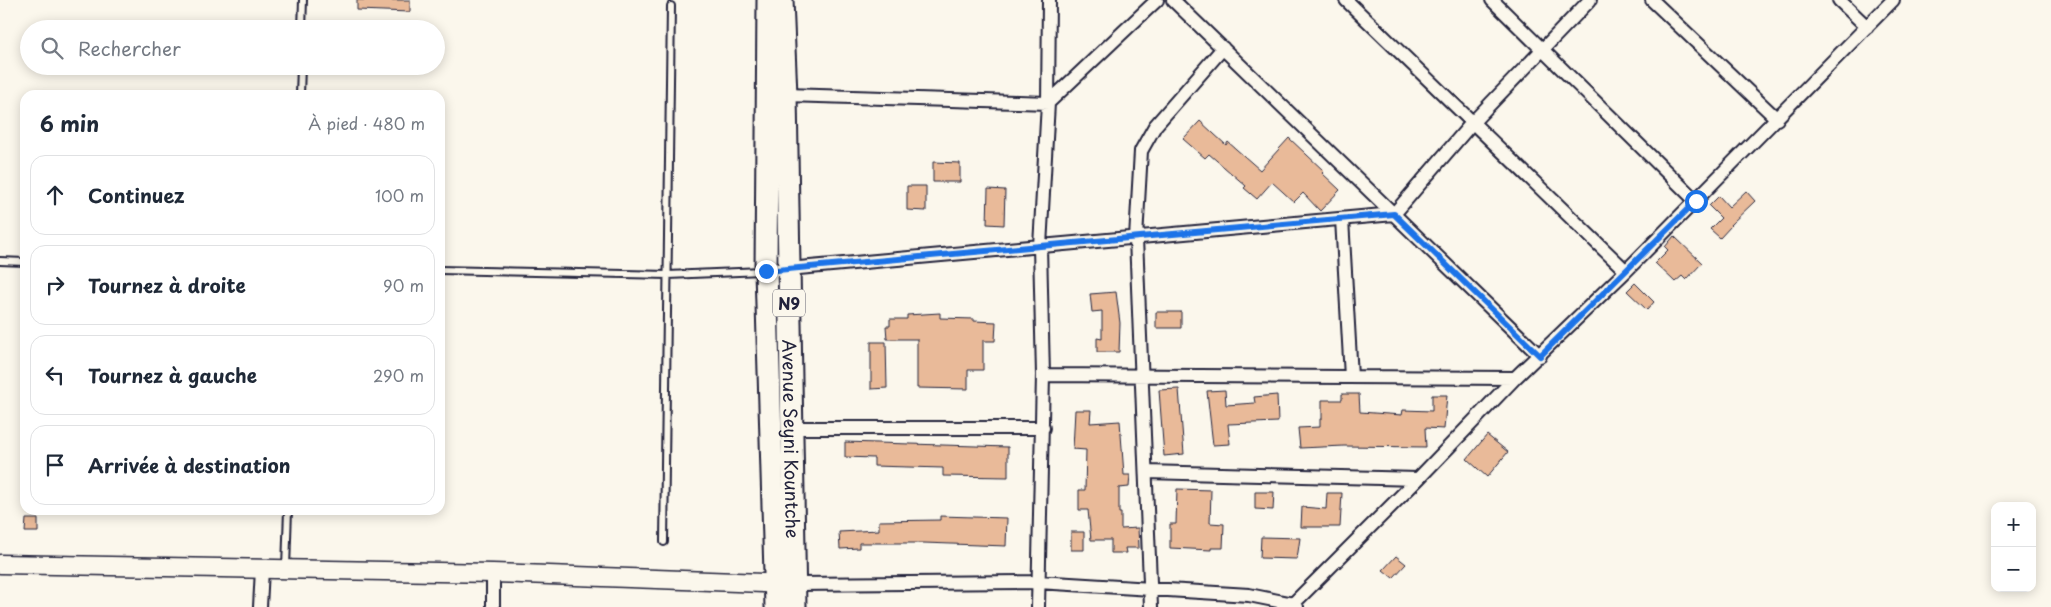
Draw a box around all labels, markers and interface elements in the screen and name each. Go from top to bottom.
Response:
search box [20,20,445,75]
icon: search [38,34,66,62]
text: Rechercher [78,34,181,62]
text: 6 min [40,107,99,139]
text: À pied · 480 m [308,111,425,135]
icon: ahead [41,181,69,209]
text: Continuez [88,181,185,209]
text: 100 m [375,183,424,207]
route start [1685,190,1708,213]
route end [755,260,778,283]
icon: right [41,271,69,299]
text: Tournez à droite [88,271,246,299]
text: 90 m [383,273,424,297]
road number: N9 [773,290,805,316]
street label: Avenue Seyni Kountche [777,339,807,539]
icon: left [41,361,69,389]
text: Tournez à gauche [88,361,257,389]
text: 290 m [373,363,424,387]
icon: arrive [41,451,69,479]
text: Arrivée à destination [88,451,291,479]
map controls [1991,502,2036,592]
button: + [1991,502,2036,547]
button: − [1991,547,2036,592]

